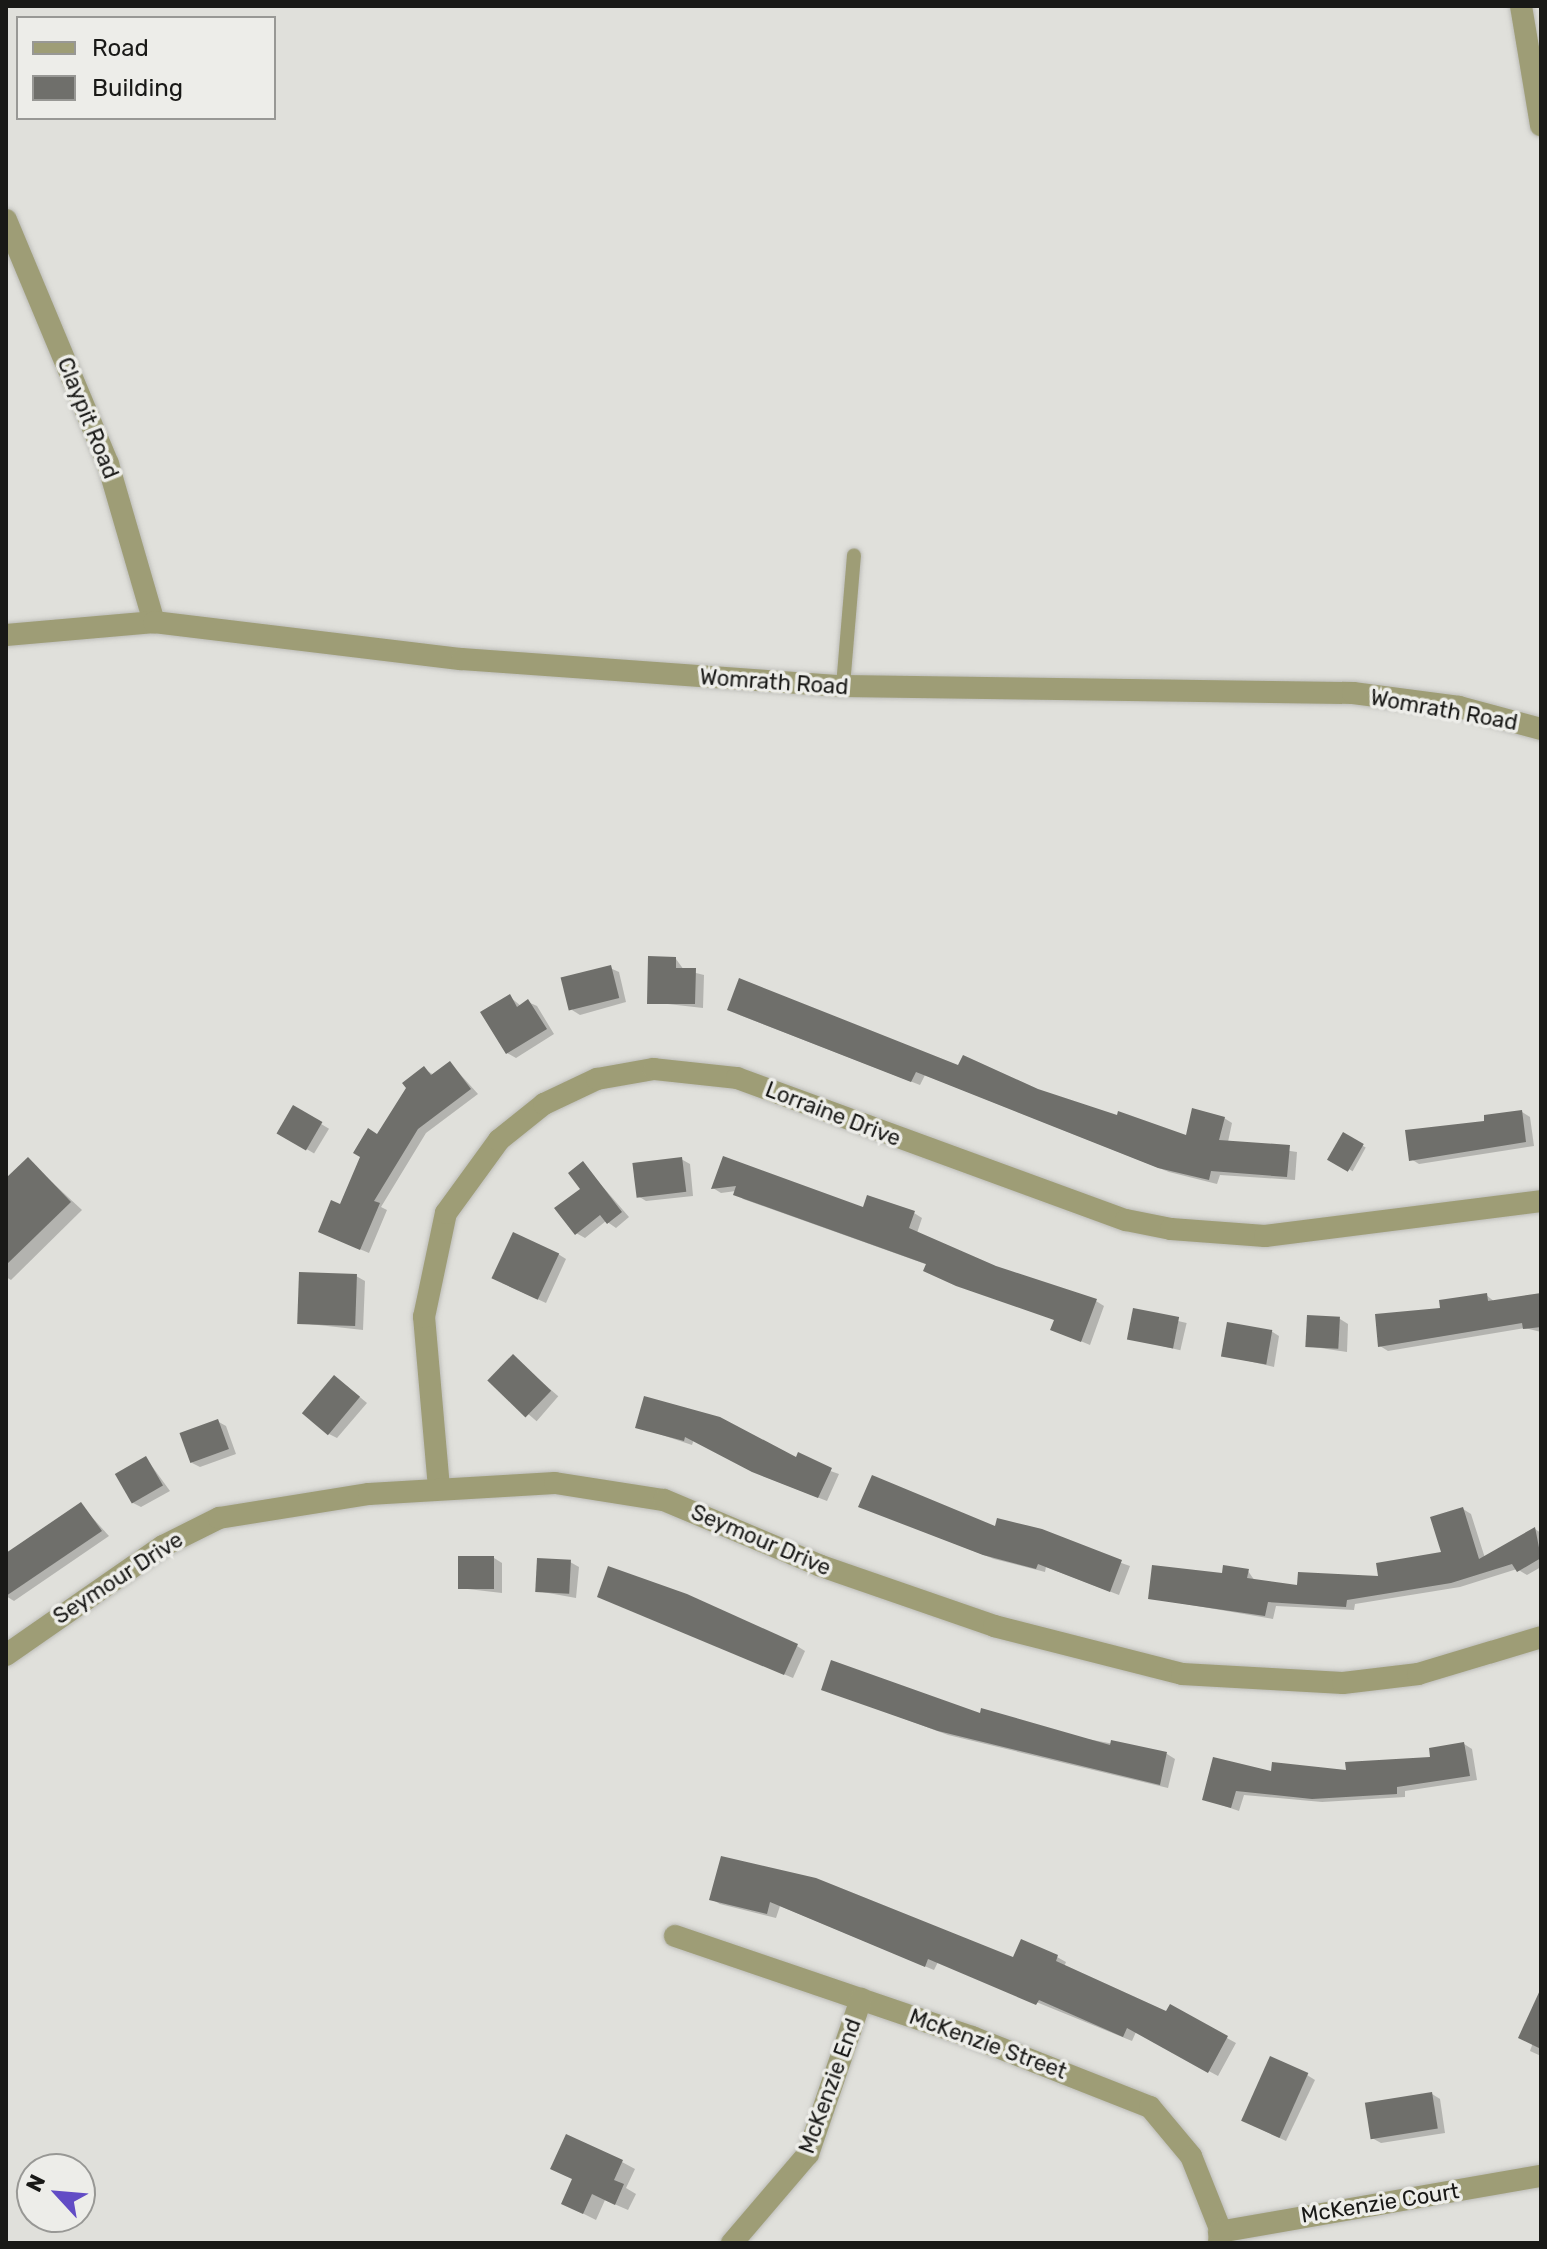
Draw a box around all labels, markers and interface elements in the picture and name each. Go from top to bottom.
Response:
legend [16,16,276,120]
text: Road [92,34,149,62]
text: Building [92,74,183,102]
street label: Claypit Road [52,353,124,483]
street label: Womrath Road [699,664,849,700]
street label: Womrath Road [1368,684,1520,736]
street label: Lorraine Drive [762,1076,904,1152]
street label: Seymour Drive [687,1499,835,1581]
street label: Seymour Drive [48,1526,188,1630]
street label: McKenzie Street [906,2003,1070,2085]
street label: McKenzie End [793,2015,867,2157]
north arrow [16,2153,96,2233]
text: N [20,2170,51,2196]
street label: McKenzie Court [1299,2177,1461,2229]

